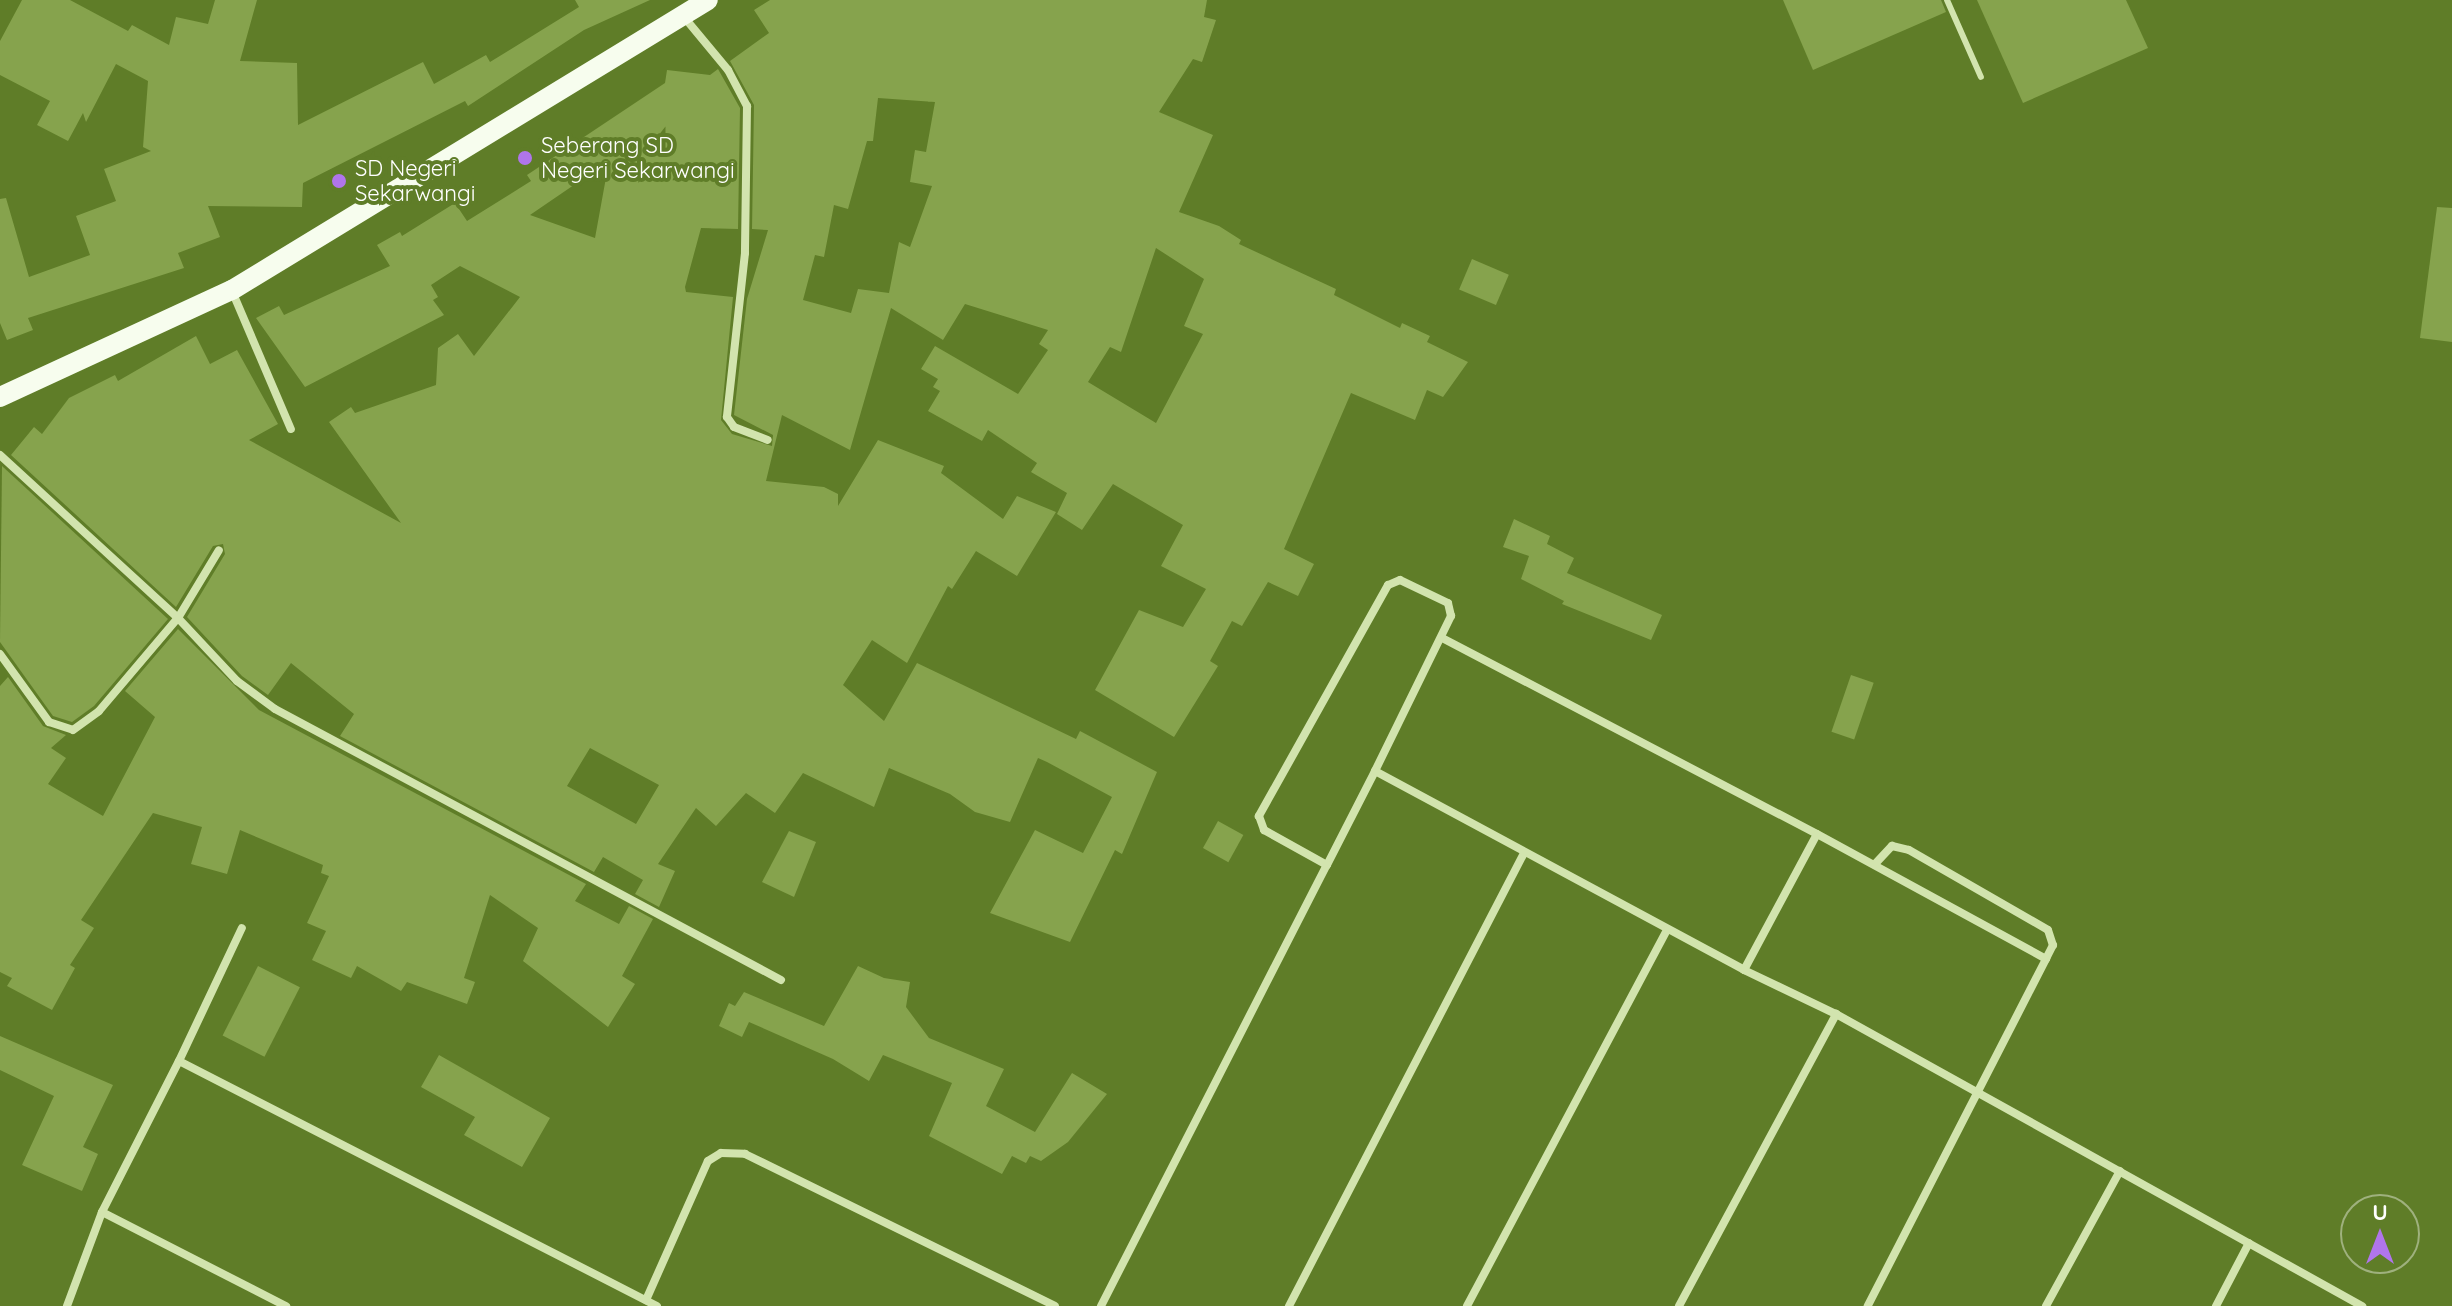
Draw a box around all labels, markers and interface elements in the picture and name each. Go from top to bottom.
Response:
place label: Seberang SD Negeri Sekarwangi [541,132,735,184]
marker: Seberang SD Negeri Sekarwangi [516,149,534,167]
place label: SD Negeri Sekarwangi [355,155,475,206]
marker: SD Negeri Sekarwangi [330,172,348,190]
north arrow [2340,1194,2420,1274]
text: U [2372,1198,2388,1226]

